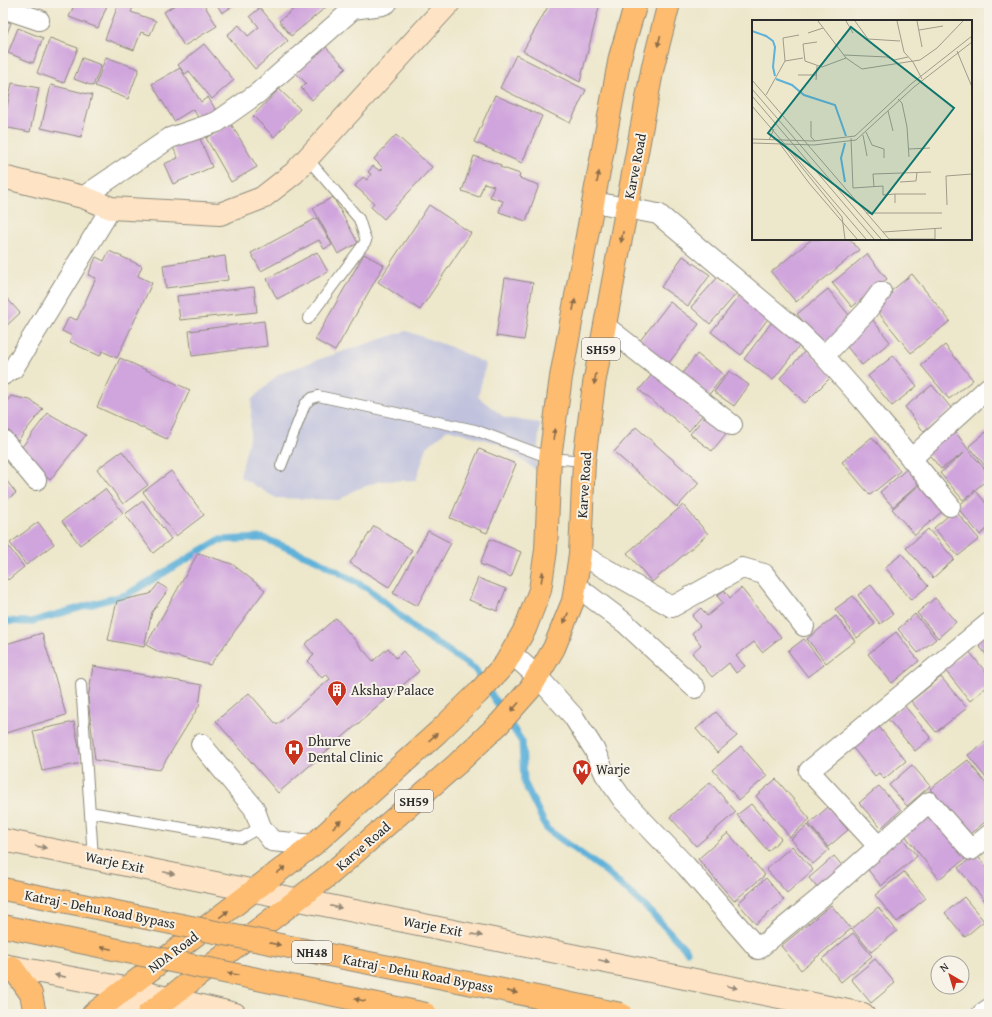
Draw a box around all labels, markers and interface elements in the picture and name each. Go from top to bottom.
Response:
inset map [752,20,972,240]
one-way arrow [656,35,662,47]
street label: Karve Road [619,131,651,200]
one-way arrow [595,171,601,184]
one-way arrow [618,231,624,243]
one-way arrow [572,299,578,311]
road number: SH59 [582,338,620,360]
one-way arrow [592,373,598,385]
one-way arrow [550,427,557,440]
street label: Karve Road [572,451,596,519]
one-way arrow [539,571,545,583]
one-way arrow [563,613,569,624]
building icon: Akshay Palace [326,679,348,707]
place label: Akshay Palace [351,680,435,700]
one-way arrow [510,701,519,712]
place label: Dhurve Dental Clinic [308,731,383,767]
one-way arrow [428,732,438,741]
hospital icon: Dhurve Dental Clinic [283,738,305,766]
metro station icon: Warje [571,758,593,786]
place label: Warje [596,759,631,779]
road number: SH59 [395,790,433,812]
street label: Karve Road [331,816,395,875]
one-way arrow [331,819,342,828]
one-way arrow [35,845,47,851]
street label: Warje Exit [83,846,147,878]
one-way arrow [275,866,286,874]
one-way arrow [163,870,175,876]
street label: Katraj - Dehu Road Bypass [23,885,177,933]
one-way arrow [330,904,342,910]
one-way arrow [218,910,229,918]
street label: Warje Exit [402,910,465,942]
street label: NDA Road [144,926,203,977]
one-way arrow [471,932,483,938]
one-way arrow [268,941,281,947]
road number: NH48 [292,941,332,963]
one-way arrow [100,944,112,950]
street label: Katraj - Dehu Road Bypass [341,949,495,997]
north arrow [930,955,970,995]
one-way arrow [598,958,610,964]
text: N [936,958,952,976]
one-way arrow [227,971,239,977]
one-way arrow [53,973,66,979]
one-way arrow [725,984,738,990]
one-way arrow [506,989,518,995]
one-way arrow [354,997,367,1003]

